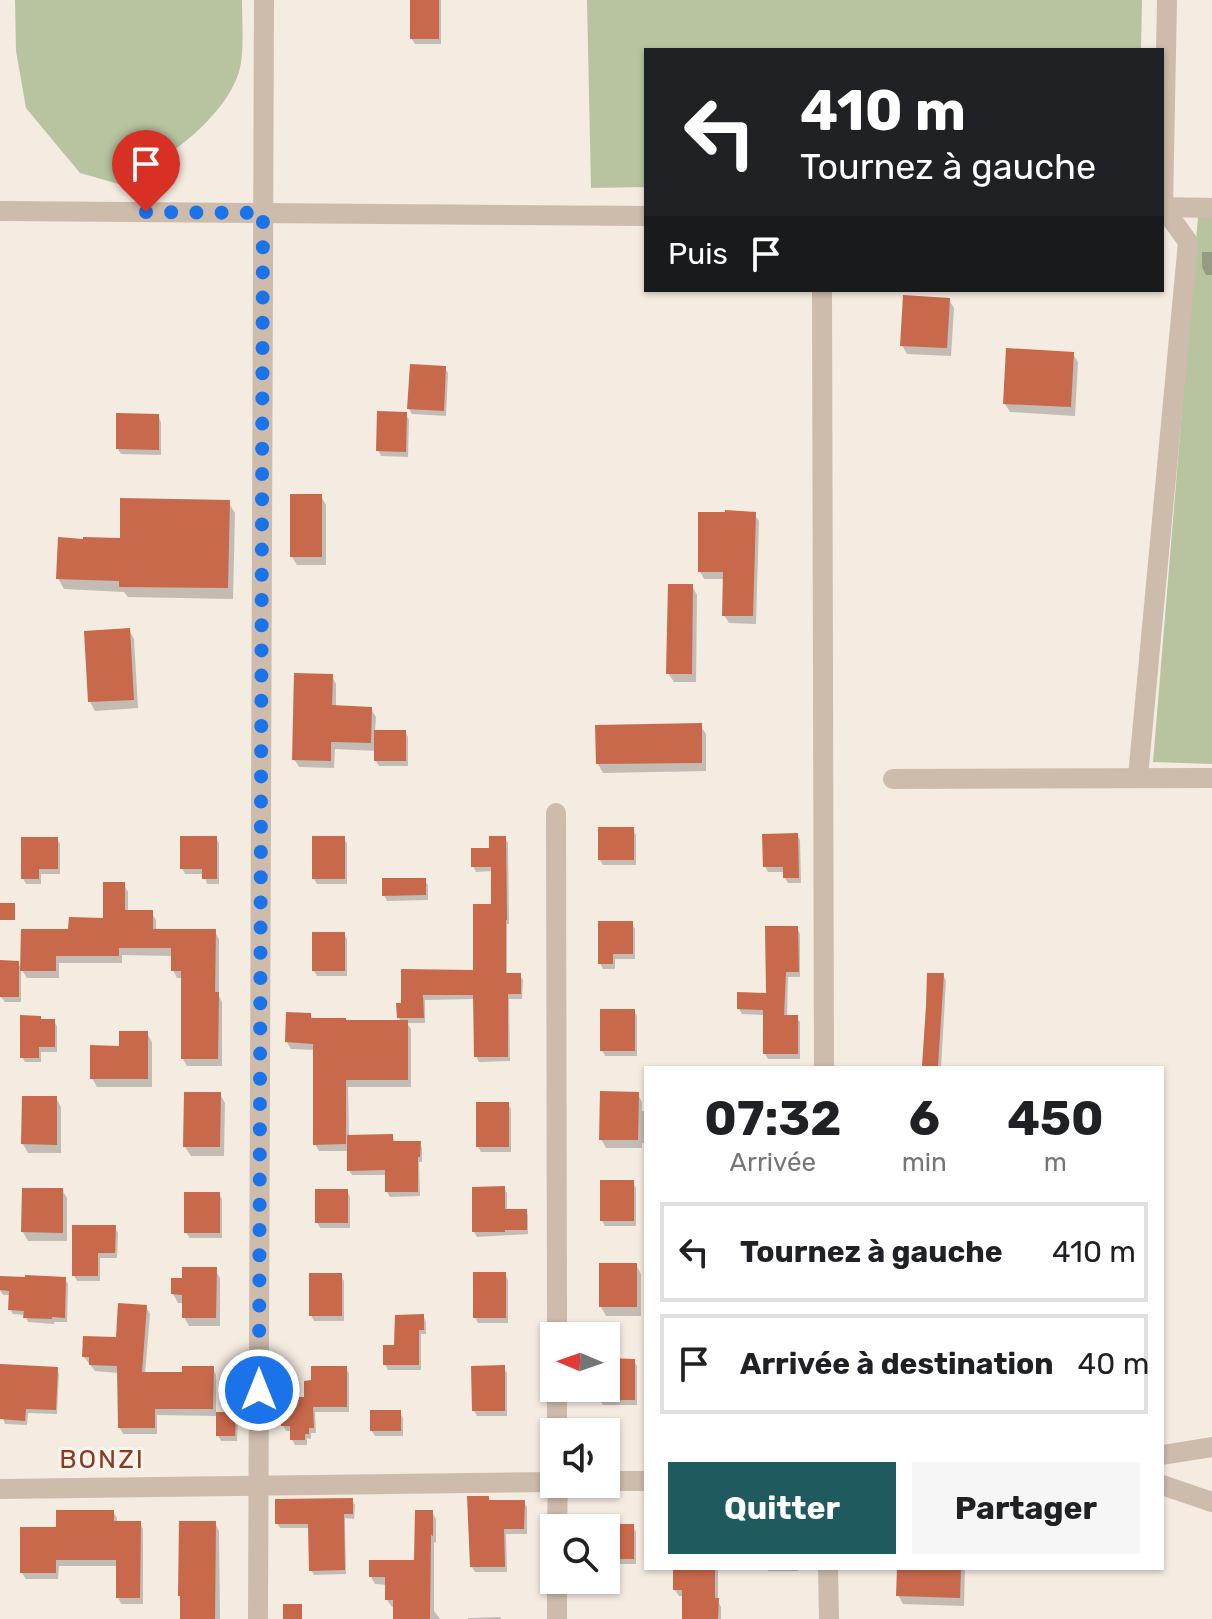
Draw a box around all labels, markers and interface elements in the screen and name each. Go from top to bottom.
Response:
text: 410 m [800,78,966,144]
icon: left [668,80,772,184]
pin [112,130,180,212]
icon: arrive [124,142,168,186]
text: Tournez à gauche [800,145,1096,188]
icon: arrive [744,232,788,276]
text: Puis [668,236,728,272]
text: 07:32 [704,1090,841,1147]
text: 6 [909,1090,940,1147]
text: 450 [1007,1090,1104,1147]
text: Arrivée [730,1147,816,1178]
text: min [902,1147,947,1178]
text: m [1044,1147,1067,1178]
icon: left [672,1230,716,1274]
text: Tournez à gauche [740,1234,1003,1270]
text: 410 m [1052,1234,1136,1270]
north arrow [540,1322,620,1402]
map controls [540,1322,620,1594]
icon: arrive [672,1342,716,1386]
text: Arrivée à destination [740,1346,1054,1382]
text: 40 m [1078,1346,1149,1382]
position arrow [217,1348,301,1432]
button: sound [540,1418,620,1498]
district label: BONZI [59,1444,145,1475]
button: Quitter [668,1462,896,1554]
button: Partager [912,1462,1140,1554]
button: search [540,1514,620,1594]

